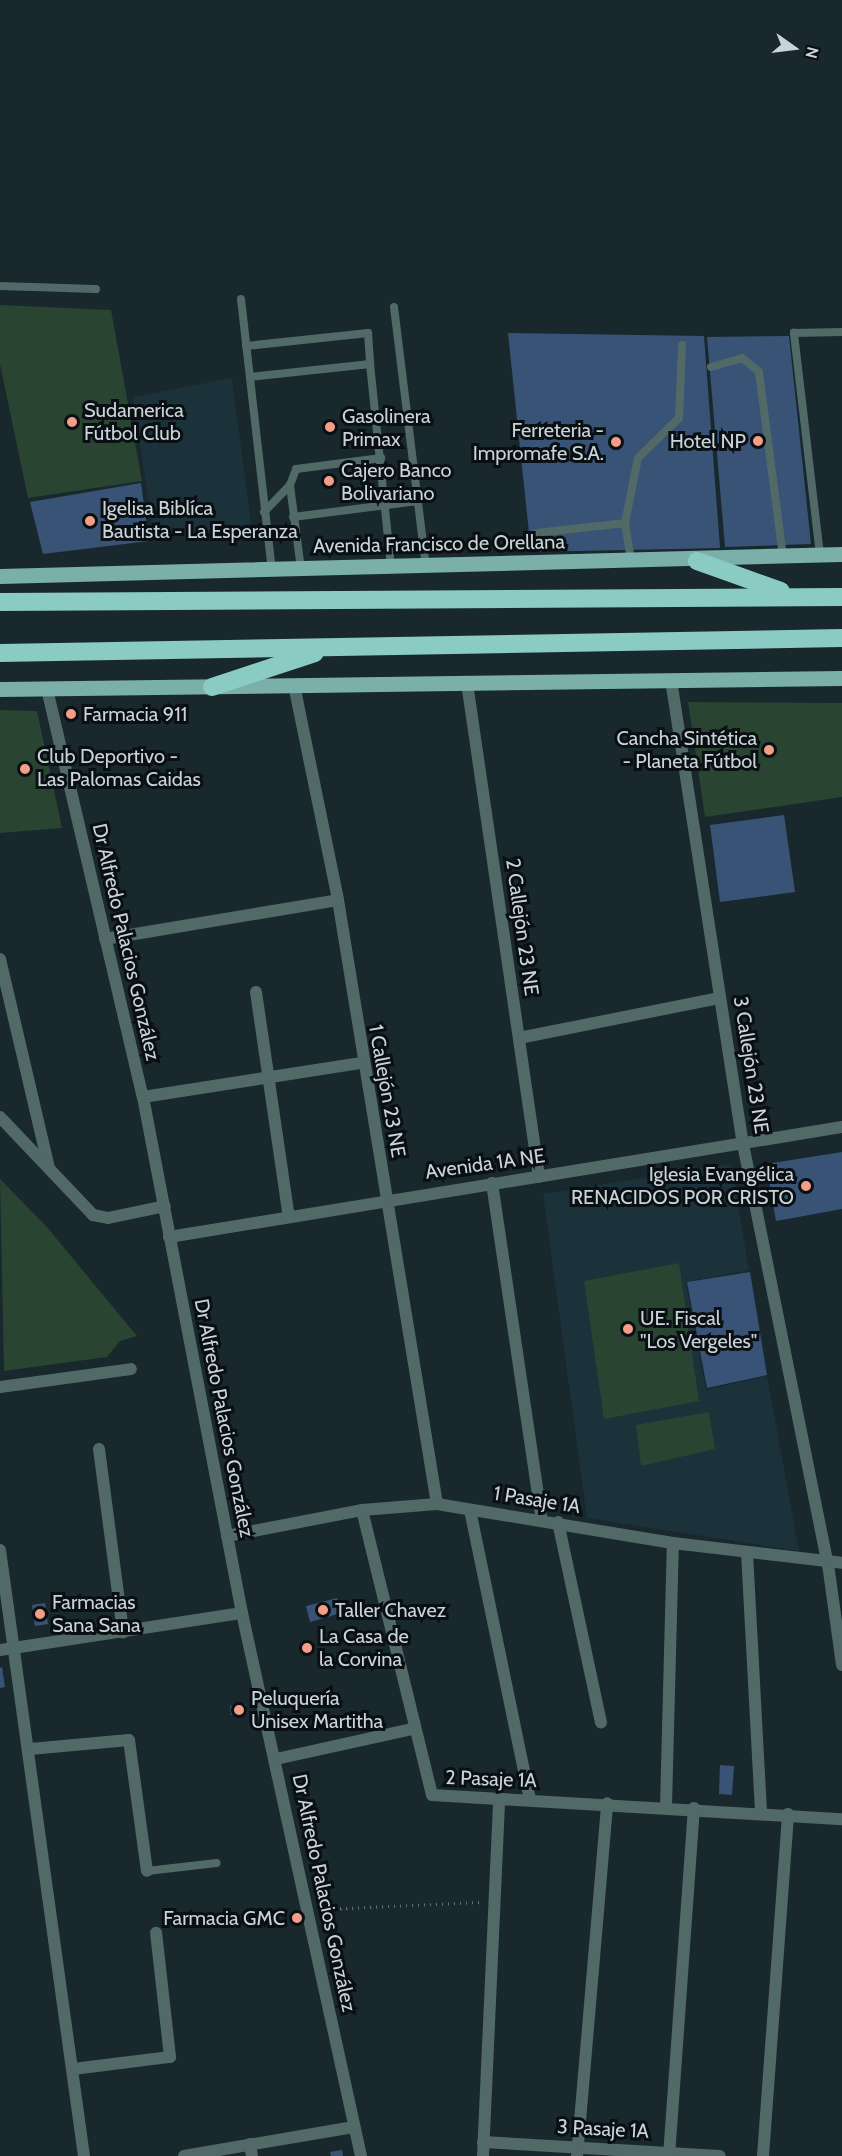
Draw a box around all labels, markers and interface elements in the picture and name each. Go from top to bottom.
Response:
north arrow [764,18,824,78]
text: N [801,45,823,60]
place label: Sudamerica Fútbol Club [84,398,184,445]
place label: Gasolinera Primax [342,404,430,451]
marker: Sudamerica Fútbol Club [65,415,79,429]
place label: Ferreteria - Impromafe S.A. [473,418,604,465]
marker: Gasolinera Primax [323,420,337,434]
place label: Hotel NP [670,429,746,453]
marker: Hotel NP [751,434,765,448]
marker: Ferreteria - Impromafe S.A. [609,435,623,449]
place label: Cajero Banco Bolivariano [341,458,452,505]
marker: Cajero Banco Bolivariano [322,474,336,488]
place label: Igelisa Biblíca Bautista - La Esperanza [102,497,298,544]
marker: Igelisa Biblíca Bautista - La Esperanza [83,514,97,528]
street label: Avenida Francisco de Orellana [313,530,565,558]
place label: Farmacia 911 [83,702,187,726]
marker: Farmacia 911 [64,707,78,721]
place label: Cancha Sintética - Planeta Fútbol [617,726,757,773]
marker: Cancha Sintética - Planeta Fútbol [762,743,776,757]
place label: Club Deportivo - Las Palomas Caidas [37,745,201,792]
marker: Club Deportivo - Las Palomas Caidas [18,762,32,776]
street label: Dr Alfredo Palacios González [87,821,165,1063]
street label: 2 Callejón 23 NE [500,857,544,997]
street label: 3 Callejón 23 NE [728,995,774,1135]
street label: 1 Callejón 23 NE [364,1023,410,1159]
street label: Avenida 1A NE [424,1144,546,1184]
place label: Iglesia Evangélica RENACIDOS POR CRISTO [571,1162,794,1209]
marker: Iglesia Evangélica RENACIDOS POR CRISTO [799,1179,813,1193]
street label: Dr Alfredo Palacios González [189,1297,259,1539]
place label: UE. Fiscal "Los Vergeles" [640,1306,757,1353]
marker: UE. Fiscal "Los Vergeles" [621,1322,635,1336]
street label: 1 Pasaje 1A [492,1481,582,1519]
place label: Farmacias Sana Sana [52,1590,141,1637]
place label: Taller Chavez [335,1598,446,1622]
marker: Taller Chavez [316,1603,330,1617]
marker: Farmacias Sana Sana [33,1607,47,1621]
place label: La Casa de la Corvina [319,1624,409,1671]
marker: La Casa de la Corvina [300,1641,314,1655]
place label: Peluquería Unisex Martitha [251,1686,383,1733]
marker: Peluquería Unisex Martitha [232,1703,246,1717]
street label: 2 Pasaje 1A [445,1765,537,1793]
street label: Dr Alfredo Palacios González [287,1772,361,2014]
place label: Farmacia GMC [163,1906,285,1930]
marker: Farmacia GMC [290,1911,304,1925]
street label: 3 Pasaje 1A [557,2115,649,2143]

